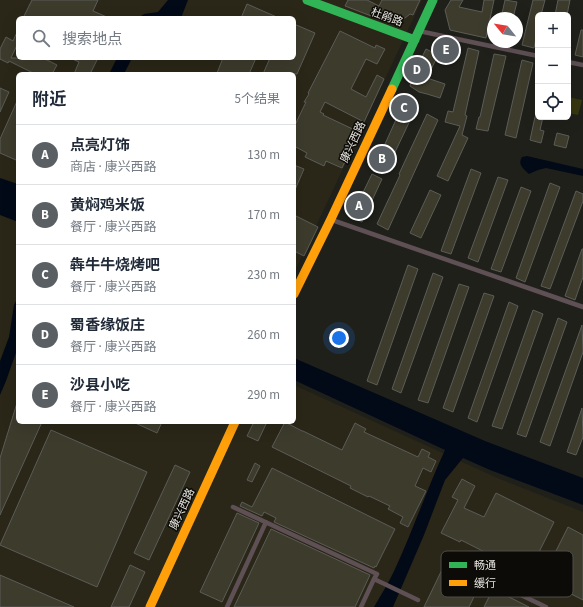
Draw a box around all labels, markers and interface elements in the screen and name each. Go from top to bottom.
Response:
street label: 杜鹃路 [369,4,405,30]
north arrow [487,12,523,48]
map controls [535,12,571,120]
button: + [535,12,571,48]
search box [16,16,296,60]
icon: search [30,27,52,49]
text: 搜索地点 [62,29,122,50]
pin: E [433,35,459,65]
button: − [535,48,571,84]
pin: D [404,55,430,85]
button: locate [535,84,571,120]
text: 附近 [32,88,66,112]
text: 5个结果 [235,90,280,108]
pin: C [391,93,417,123]
street label: 康兴西路 [337,119,369,165]
text: 点亮灯饰 [70,135,130,156]
pin: B [369,144,395,174]
text: A [41,146,49,164]
text: 130 m [247,146,280,164]
text: 商店 · 康兴西路 [70,158,156,176]
pin: A [346,191,372,221]
text: 黄焖鸡米饭 [70,195,145,216]
text: B [41,206,49,224]
text: 170 m [247,206,280,224]
text: 餐厅 · 康兴西路 [70,218,156,236]
text: 犇牛牛烧烤吧 [70,255,160,276]
text: C [41,266,49,284]
text: 230 m [247,266,280,284]
text: 餐厅 · 康兴西路 [70,278,156,296]
text: 蜀香缘饭庄 [70,315,145,336]
text: D [41,326,49,344]
text: 260 m [247,326,280,344]
your location [329,328,349,348]
text: 餐厅 · 康兴西路 [70,338,156,356]
text: 沙县小吃 [70,375,130,396]
text: E [41,386,49,404]
text: 290 m [247,386,280,404]
text: 餐厅 · 康兴西路 [70,398,156,416]
street label: 康兴西路 [166,486,198,532]
legend [441,551,573,597]
text: 畅通 [474,558,496,573]
text: 缓行 [474,576,496,591]

